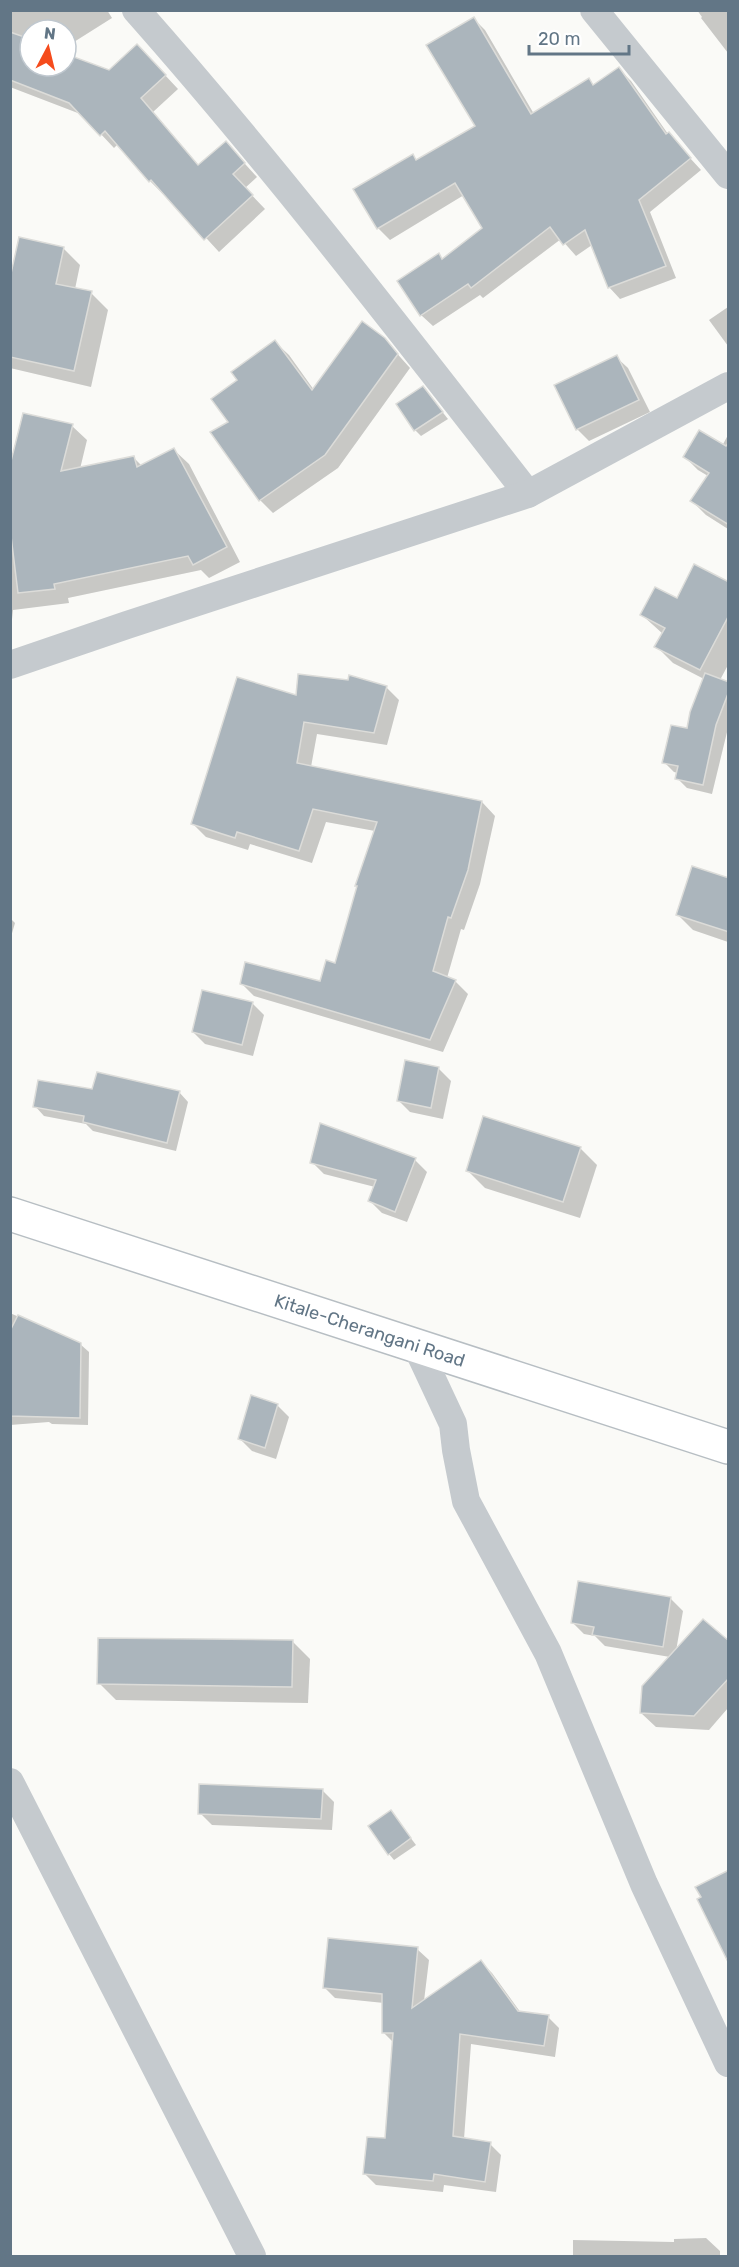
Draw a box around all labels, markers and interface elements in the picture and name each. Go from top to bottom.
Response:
north arrow [18,18,78,78]
scale bar [529,18,630,56]
text: N [43,23,57,44]
text: 20 m [538,28,580,50]
street label: Kitale-Cherangani Road [271,1289,468,1372]

